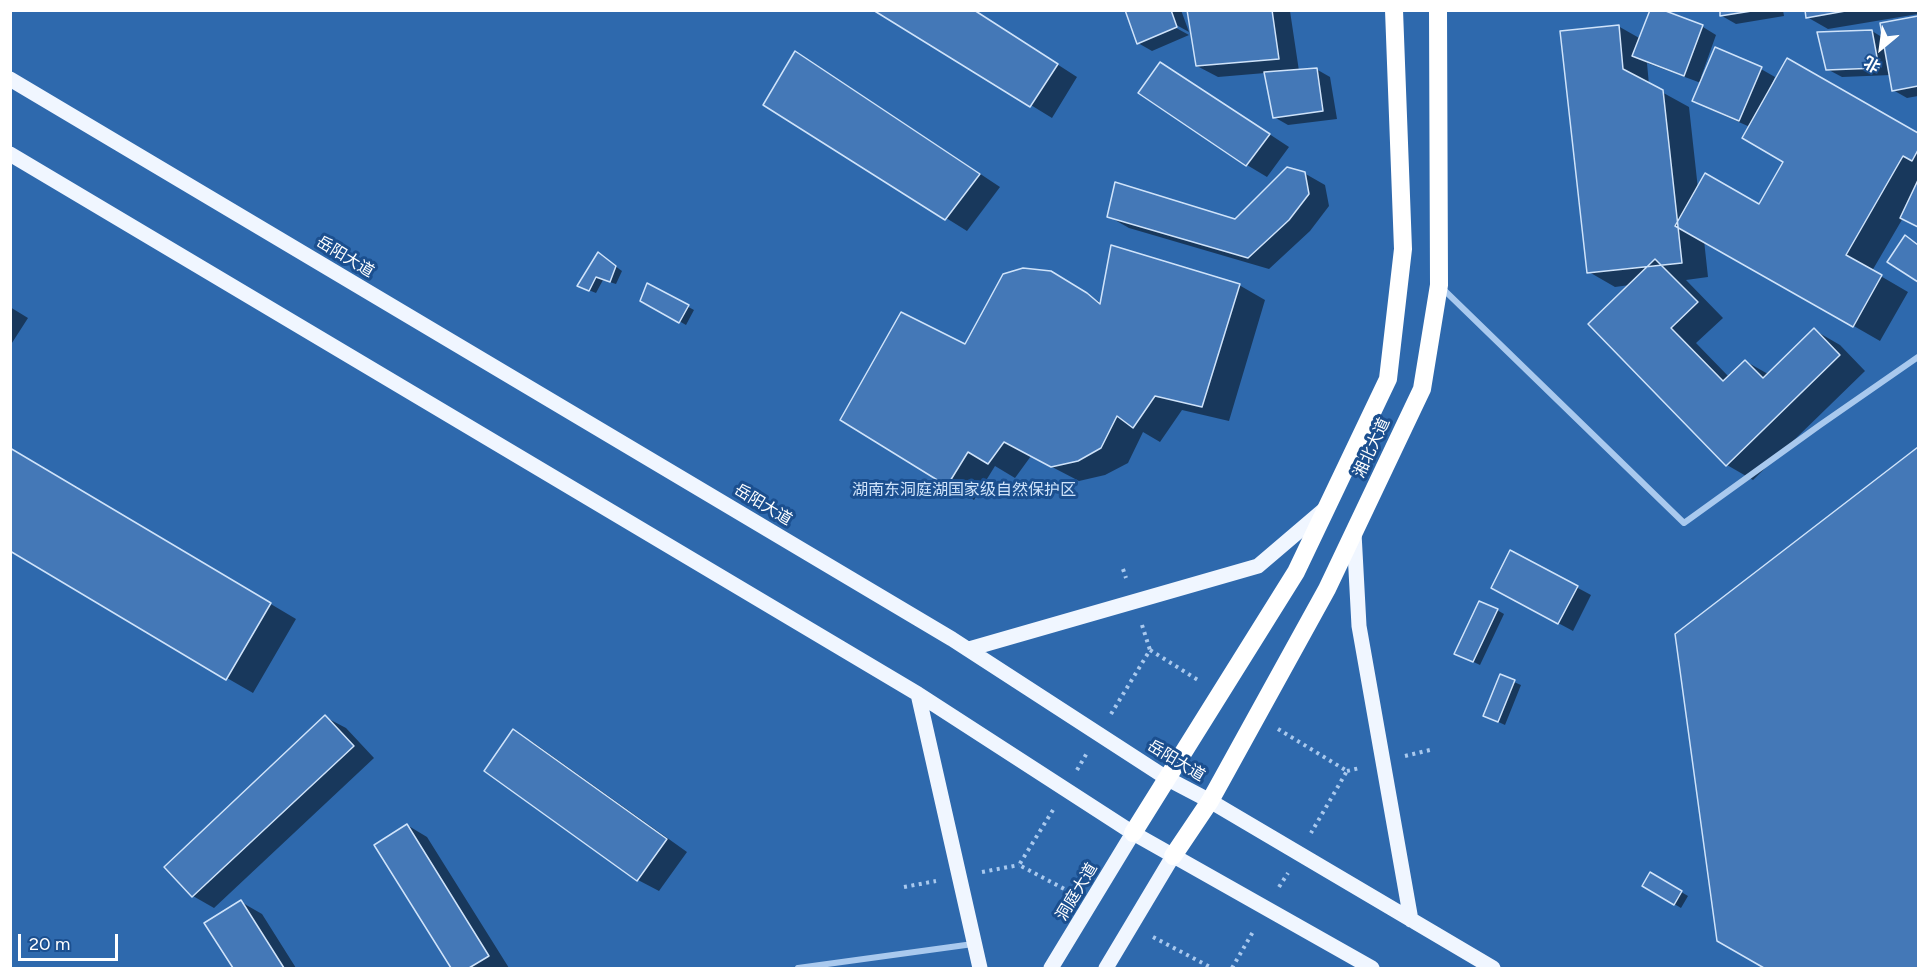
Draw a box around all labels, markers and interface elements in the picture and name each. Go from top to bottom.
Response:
north arrow [1851,18,1911,78]
text: 北 [1860,52,1884,76]
street label: 岳阳大道 [313,232,377,282]
street label: 湘北大道 [1350,415,1394,481]
street label: 岳阳大道 [731,480,795,530]
park label: 湖南东洞庭湖国家级自然保护区 [852,480,1076,500]
street label: 岳阳大道 [1144,736,1208,786]
street label: 洞庭大道 [1052,860,1102,924]
scale bar [21,922,122,960]
text: 20 m [29,933,70,955]

